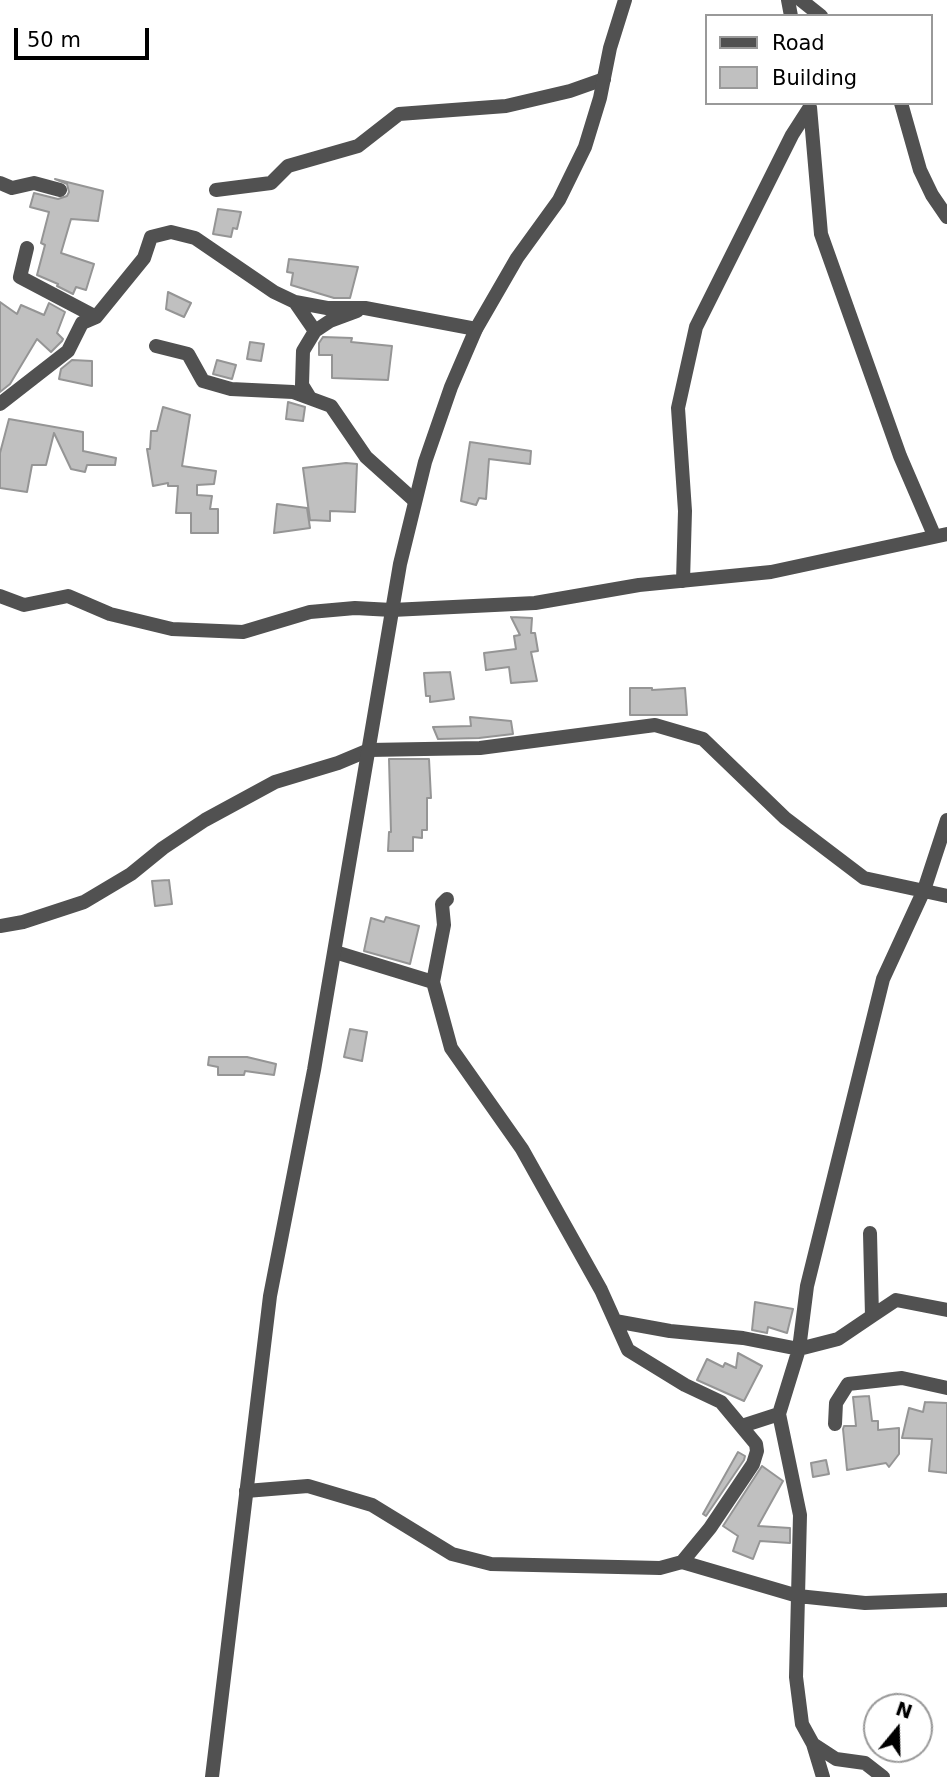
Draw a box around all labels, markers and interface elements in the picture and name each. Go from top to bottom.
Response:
scale bar [18,14,152,58]
legend [706,14,933,105]
text: 50 m [27,28,81,52]
text: Road [772,31,825,55]
text: Building [772,66,857,90]
north arrow [863,1693,933,1763]
text: N [893,1697,915,1723]

